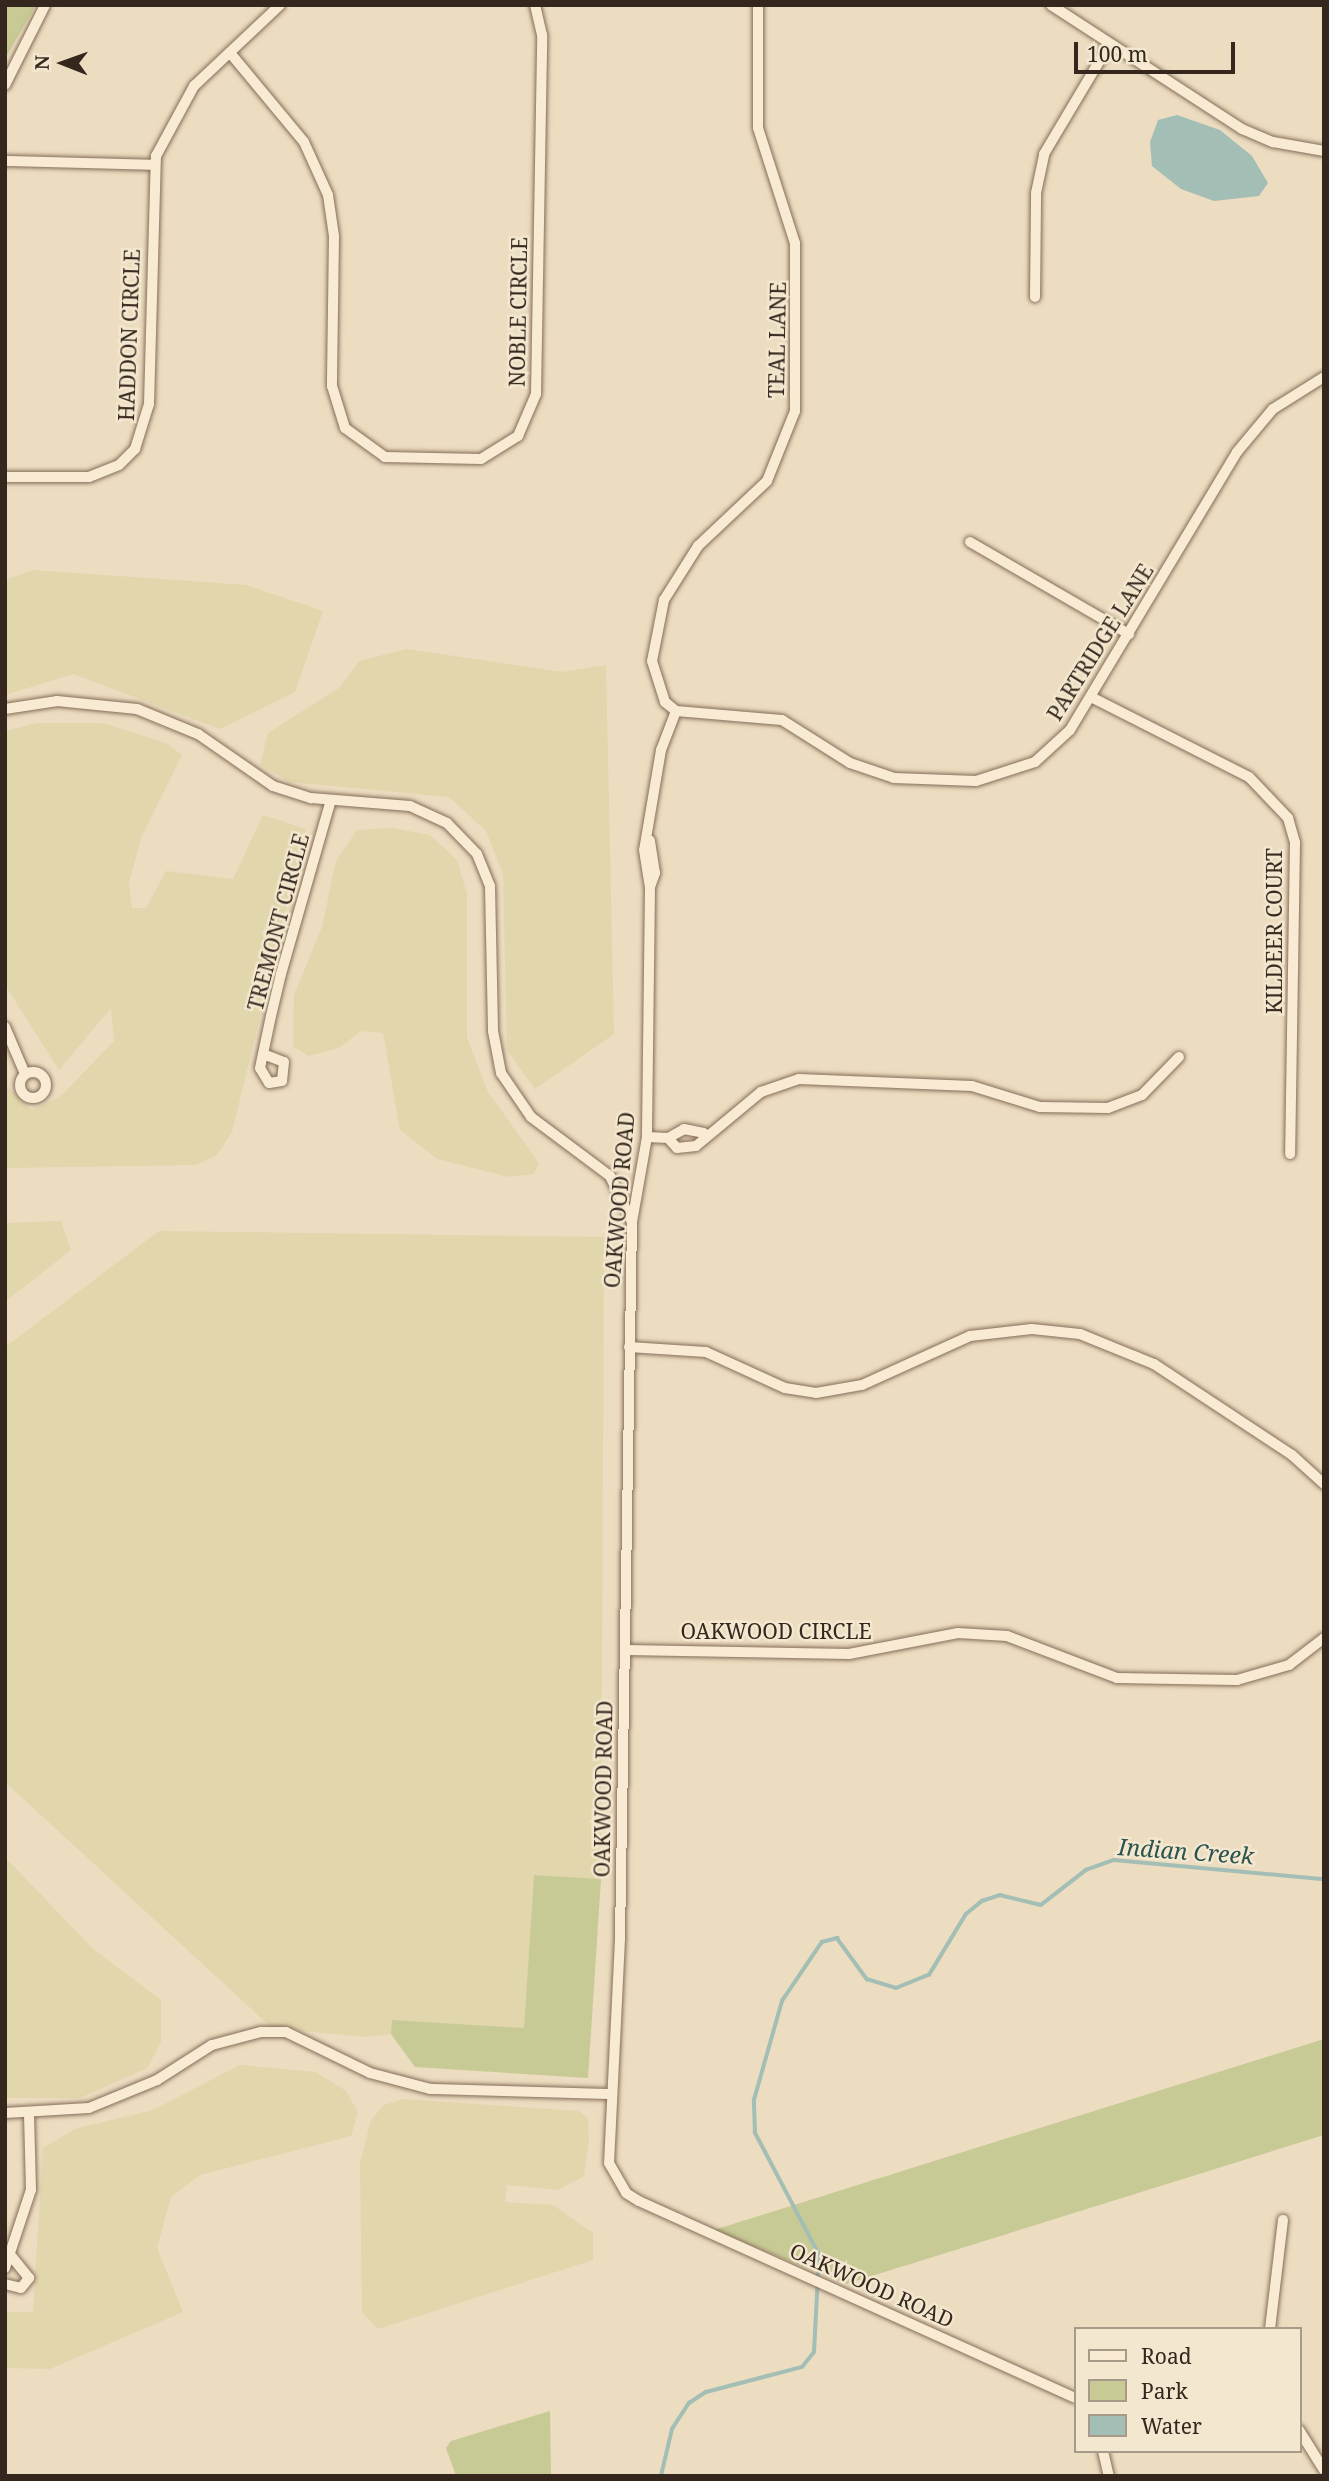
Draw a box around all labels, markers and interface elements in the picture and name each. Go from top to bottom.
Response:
north arrow [28,28,98,98]
scale bar [1077,28,1238,72]
text: 100 m [1087,40,1148,68]
text: N [29,55,55,70]
street label: NOBLE CIRCLE [504,237,532,387]
street label: HADDON CIRCLE [113,249,145,421]
street label: TEAL LANE [763,282,791,398]
street label: PARTRIDGE LANE [1042,559,1158,725]
street label: TREMONT CIRCLE [242,831,314,1013]
street label: KILDEER COURT [1261,848,1287,1014]
street label: OAKWOOD ROAD [599,1111,639,1289]
street label: OAKWOOD CIRCLE [680,1618,872,1644]
street label: OAKWOOD ROAD [589,1700,617,1878]
water label: Indian Creek [1117,1832,1255,1870]
street label: OAKWOOD ROAD [786,2238,958,2332]
legend [1074,2327,1301,2453]
text: Road [1141,2342,1192,2370]
text: Park [1141,2377,1188,2405]
text: Water [1141,2412,1202,2440]

